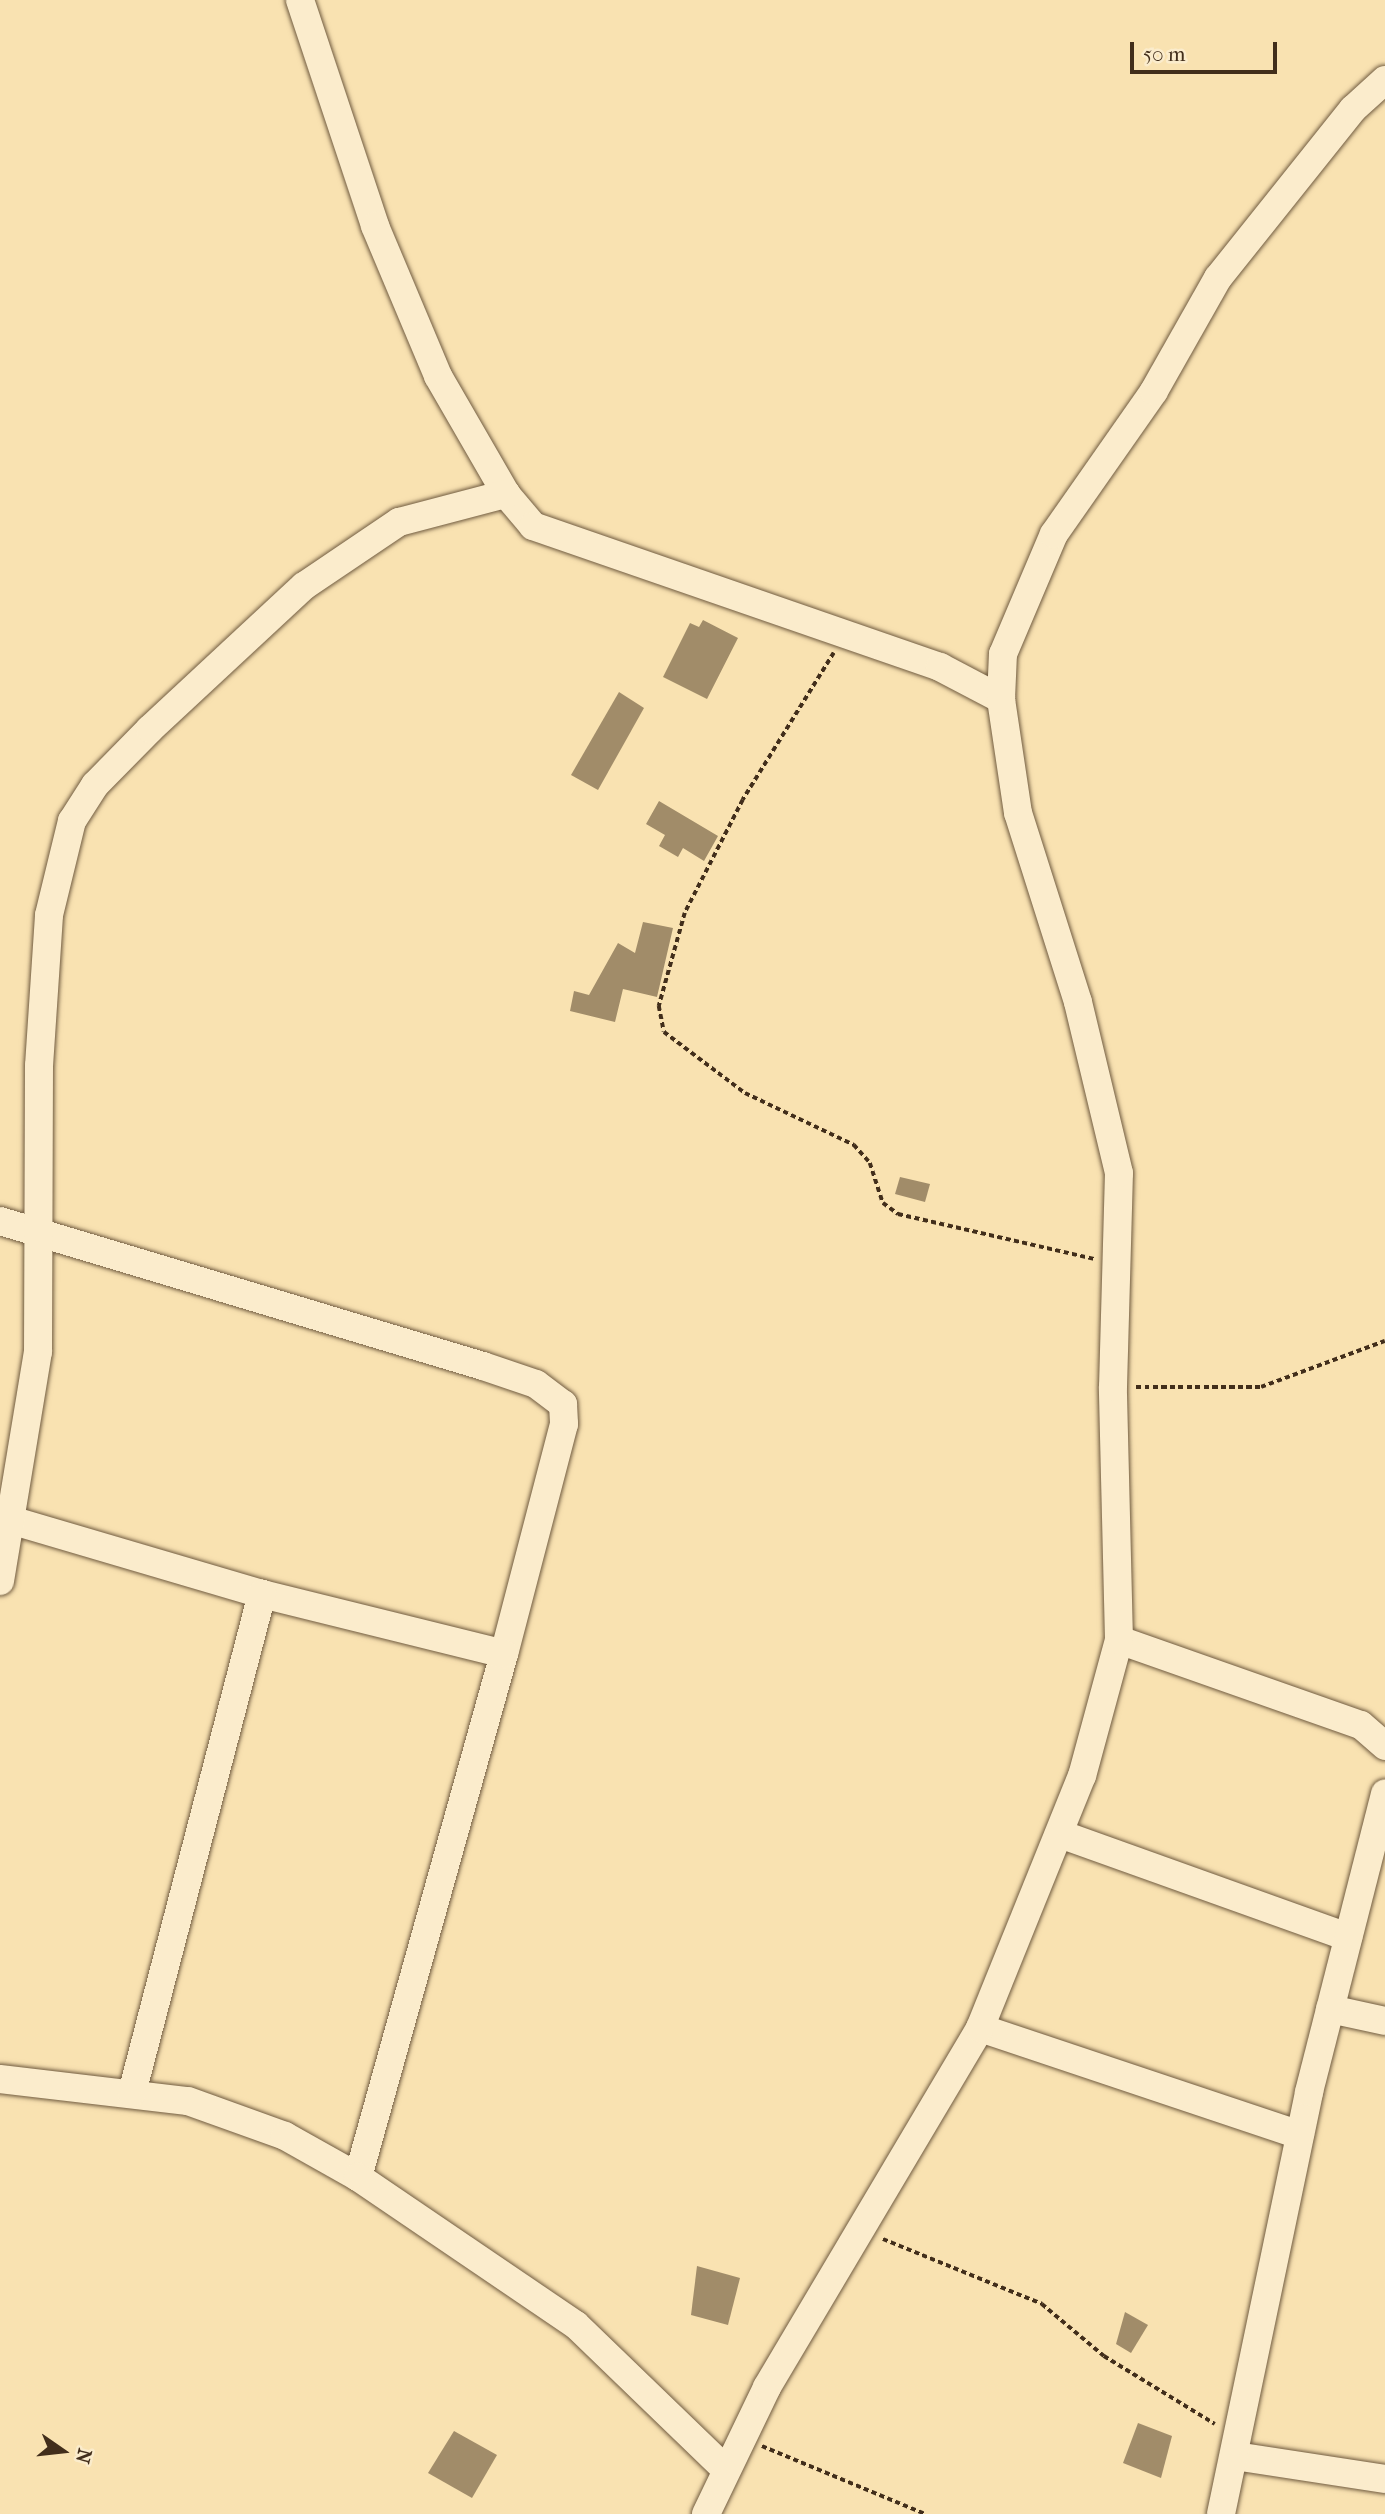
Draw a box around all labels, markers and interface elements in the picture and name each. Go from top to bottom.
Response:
scale bar [1133,28,1280,72]
text: 50 m [1143,42,1186,66]
north arrow [28,2416,98,2486]
text: N [71,2446,96,2466]

